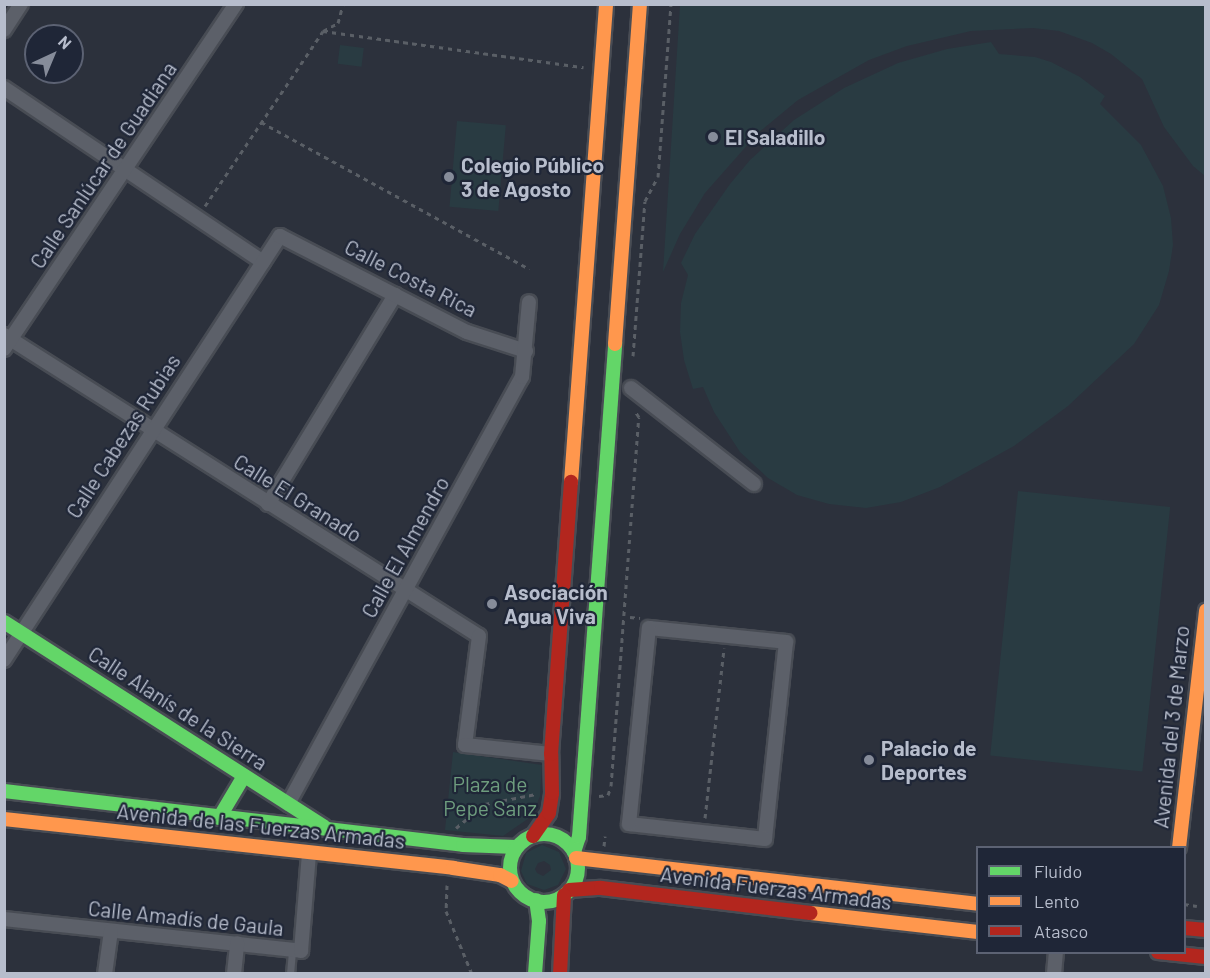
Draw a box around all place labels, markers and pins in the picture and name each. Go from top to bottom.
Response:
place label: El Saladillo [725,124,825,150]
marker: El Saladillo [706,130,720,144]
place label: Colegio Público 3 de Agosto [461,152,604,202]
marker: Colegio Público 3 de Agosto [442,170,456,184]
place label: Asociación Agua Viva [504,579,608,629]
marker: Asociación Agua Viva [485,597,499,611]
place label: Palacio de Deportes [881,735,977,785]
marker: Palacio de Deportes [862,753,876,767]

